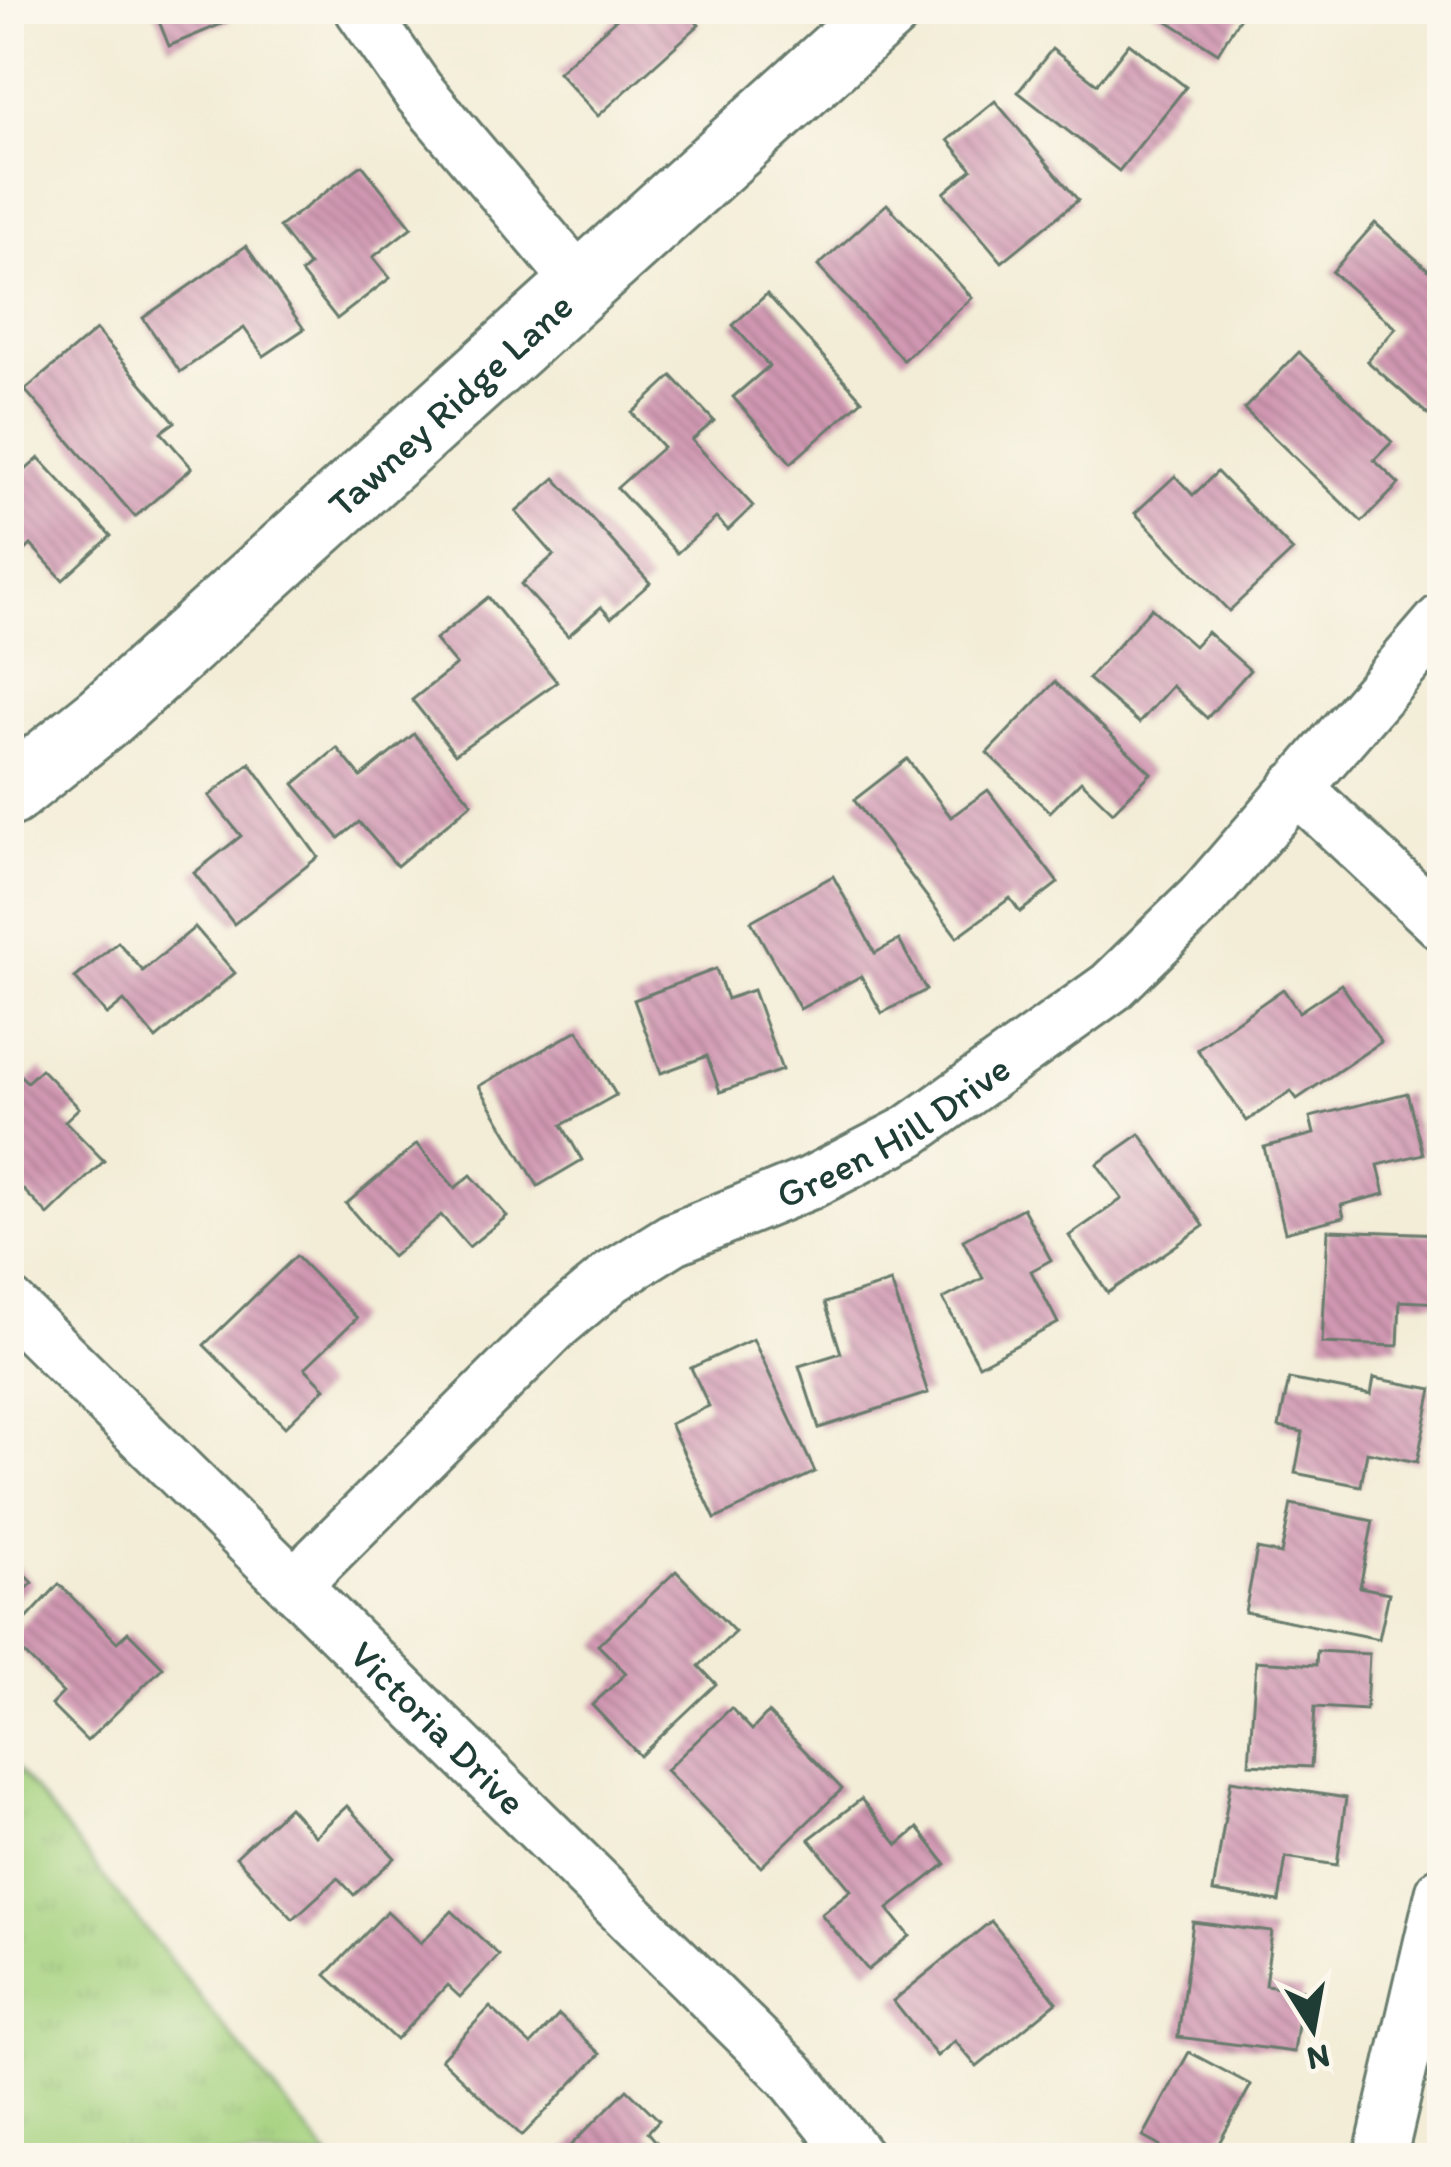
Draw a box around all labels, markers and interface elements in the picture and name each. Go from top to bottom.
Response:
street label: Tawney Ridge Lane [318,282,582,527]
street label: Green Hill Drive [769,1044,1019,1218]
street label: Victoria Drive [340,1631,536,1825]
north arrow [1253,1969,1373,2089]
text: N [1304,2037,1333,2079]

